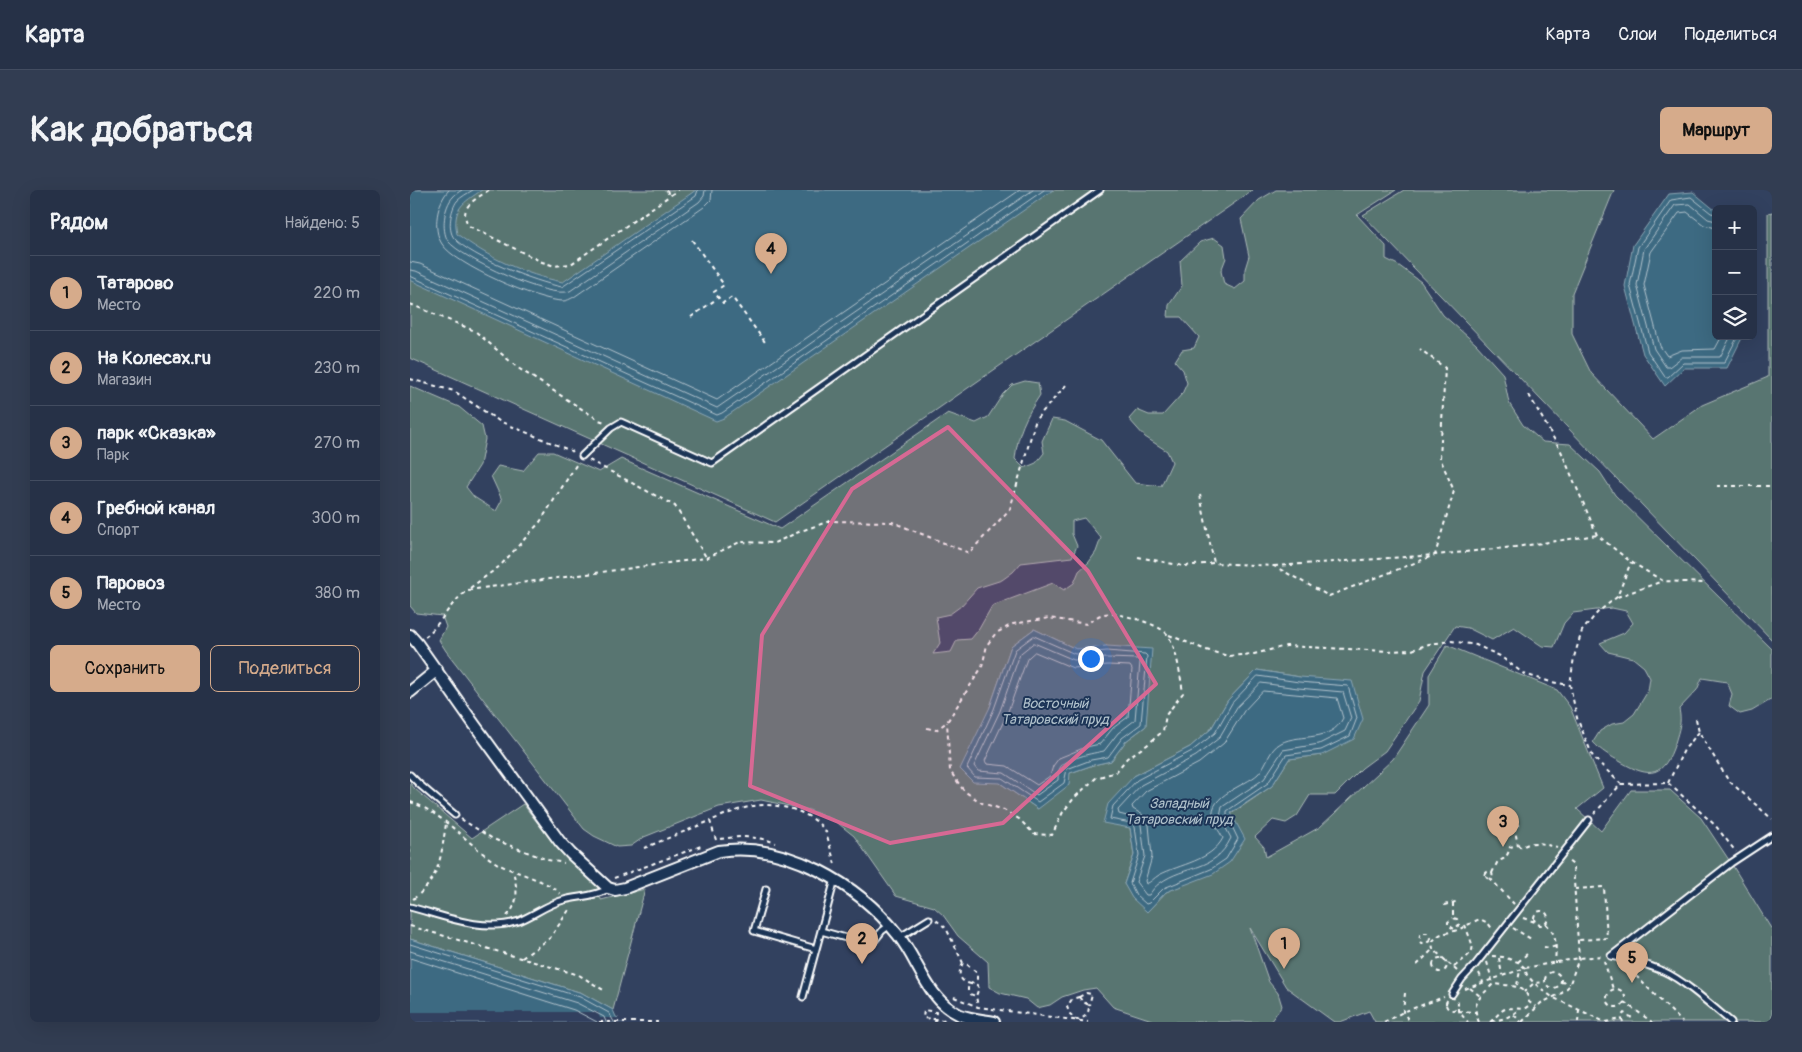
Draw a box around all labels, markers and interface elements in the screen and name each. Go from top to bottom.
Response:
text: Карта [25,20,84,49]
text: Карта [1546,23,1590,46]
text: Слои [1618,23,1656,46]
text: Поделиться [1684,23,1777,46]
button: Маршрут [1660,107,1772,154]
text: Как добраться [30,108,253,152]
map controls [1712,205,1757,340]
button: + [1712,205,1757,250]
text: Рядом [50,209,108,236]
text: Найдено: 5 [284,213,360,233]
pin: 4 [755,233,787,274]
button: − [1712,250,1757,295]
text: Татарово [97,271,173,295]
text: 1 [63,283,69,303]
text: 220 m [314,283,360,303]
text: Место [97,295,141,315]
button: layers [1712,295,1757,340]
text: На Колесах.ru [97,346,211,370]
text: 2 [62,358,70,378]
text: 230 m [314,358,360,378]
text: Магазин [97,370,152,390]
text: парк «Сказка» [97,421,216,445]
text: 3 [62,433,70,453]
text: 270 m [314,433,360,453]
text: Парк [97,445,130,465]
text: Гребной канал [97,496,215,520]
text: 4 [61,508,71,528]
text: 300 m [312,508,360,528]
text: Спорт [97,520,139,540]
text: Паровоз [97,571,165,595]
text: 5 [62,583,70,603]
text: 380 m [314,583,360,603]
text: Место [97,595,141,615]
button: Сохранить [50,645,200,692]
button: Поделиться [210,645,360,692]
your location [1078,646,1104,672]
water label: Восточный Татаровский пруд [1001,695,1110,728]
water label: Западный Татаровский пруд [1125,795,1234,828]
pin: 3 [1487,806,1519,847]
pin: 2 [846,923,878,964]
pin: 1 [1268,928,1300,969]
pin: 5 [1616,942,1648,983]

